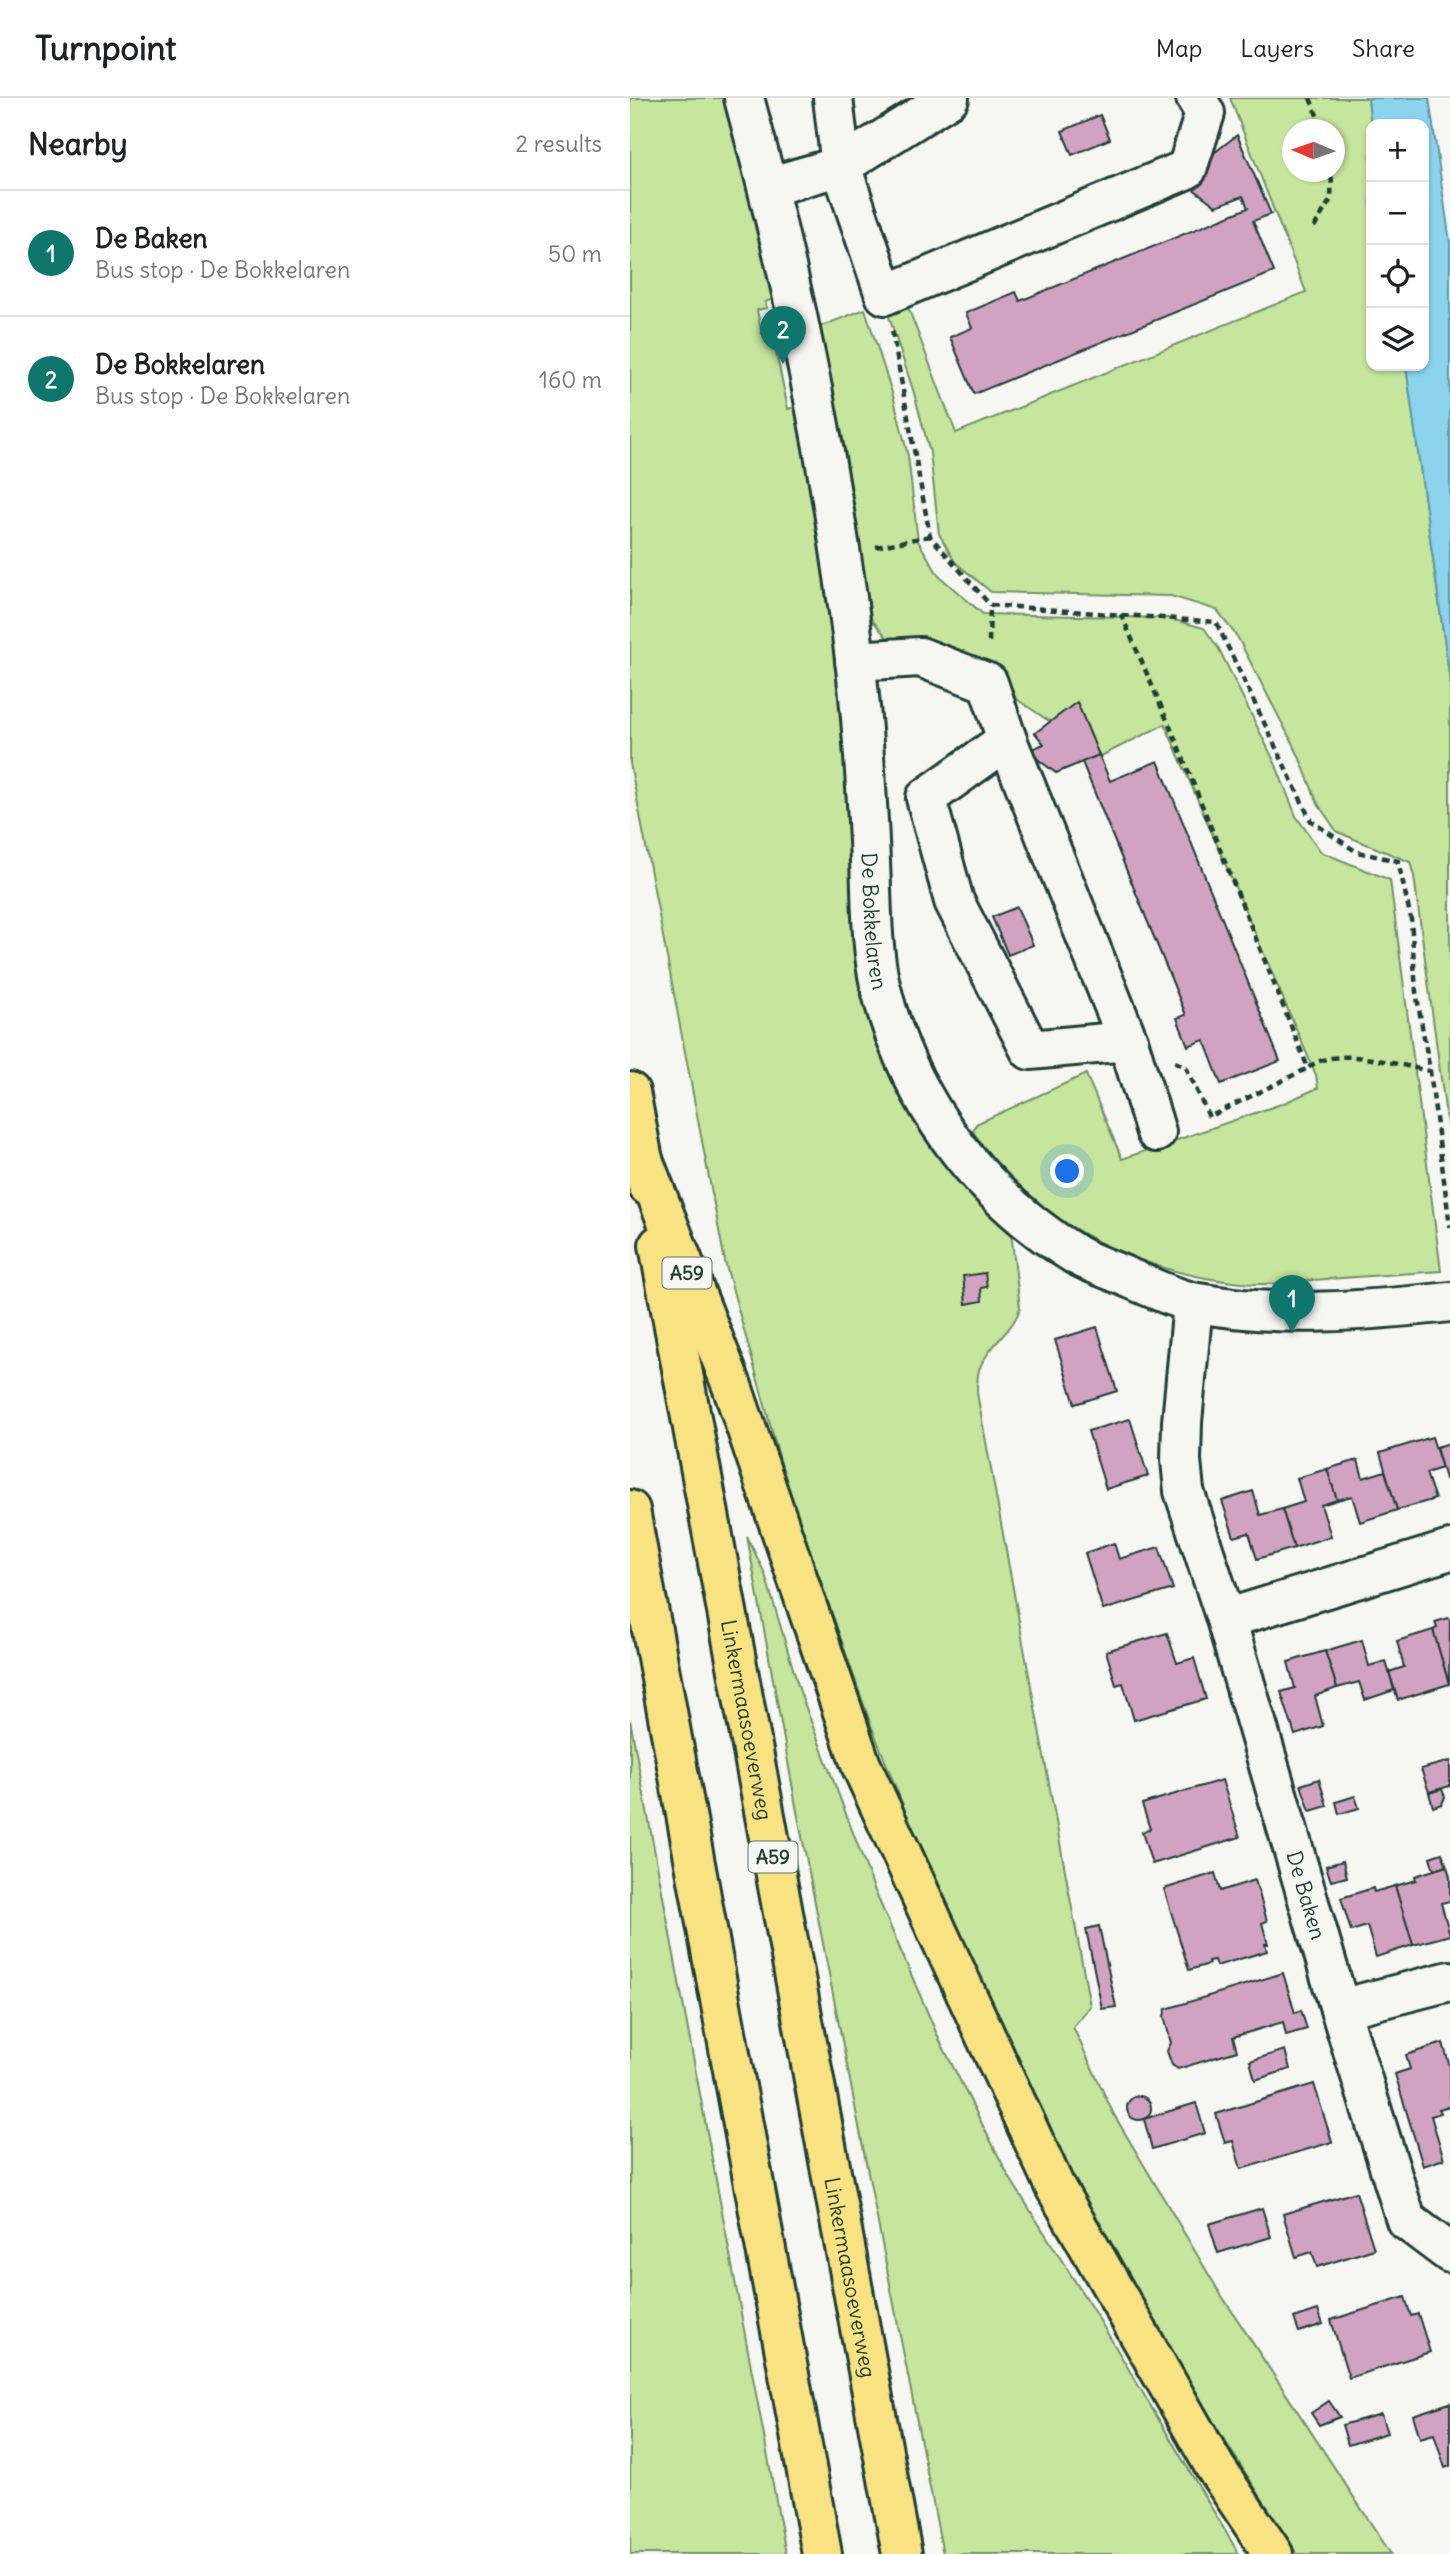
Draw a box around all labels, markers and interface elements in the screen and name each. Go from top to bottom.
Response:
text: Turnpoint [35,27,176,69]
text: Map [1156,33,1202,63]
text: Layers [1240,33,1314,63]
text: Share [1352,33,1415,63]
north arrow [1282,119,1345,182]
map controls [1366,119,1429,371]
button: + [1366,119,1429,182]
text: Nearby [28,125,128,163]
text: 2 results [516,129,602,158]
button: − [1366,182,1429,245]
text: De Baken [95,222,208,255]
text: 1 [46,239,56,268]
text: 50 m [548,239,602,268]
button: locate [1366,245,1429,308]
text: Bus stop · De Bokkelaren [95,255,350,284]
pin: 2 [760,306,806,364]
button: layers [1366,308,1429,371]
text: De Bokkelaren [95,348,265,381]
text: 2 [45,365,57,394]
text: 160 m [539,365,602,394]
text: Bus stop · De Bokkelaren [95,381,350,410]
street label: De Bokkelaren [856,852,894,992]
your location [1050,1154,1084,1188]
road number: A59 [662,1258,712,1288]
pin: 1 [1269,1275,1315,1333]
street label: Linkermaasoeverweg [715,1617,779,1822]
road number: A59 [748,1842,798,1872]
street label: De Baken [1281,1848,1332,1943]
street label: Linkermaasoeverweg [819,2175,882,2380]

